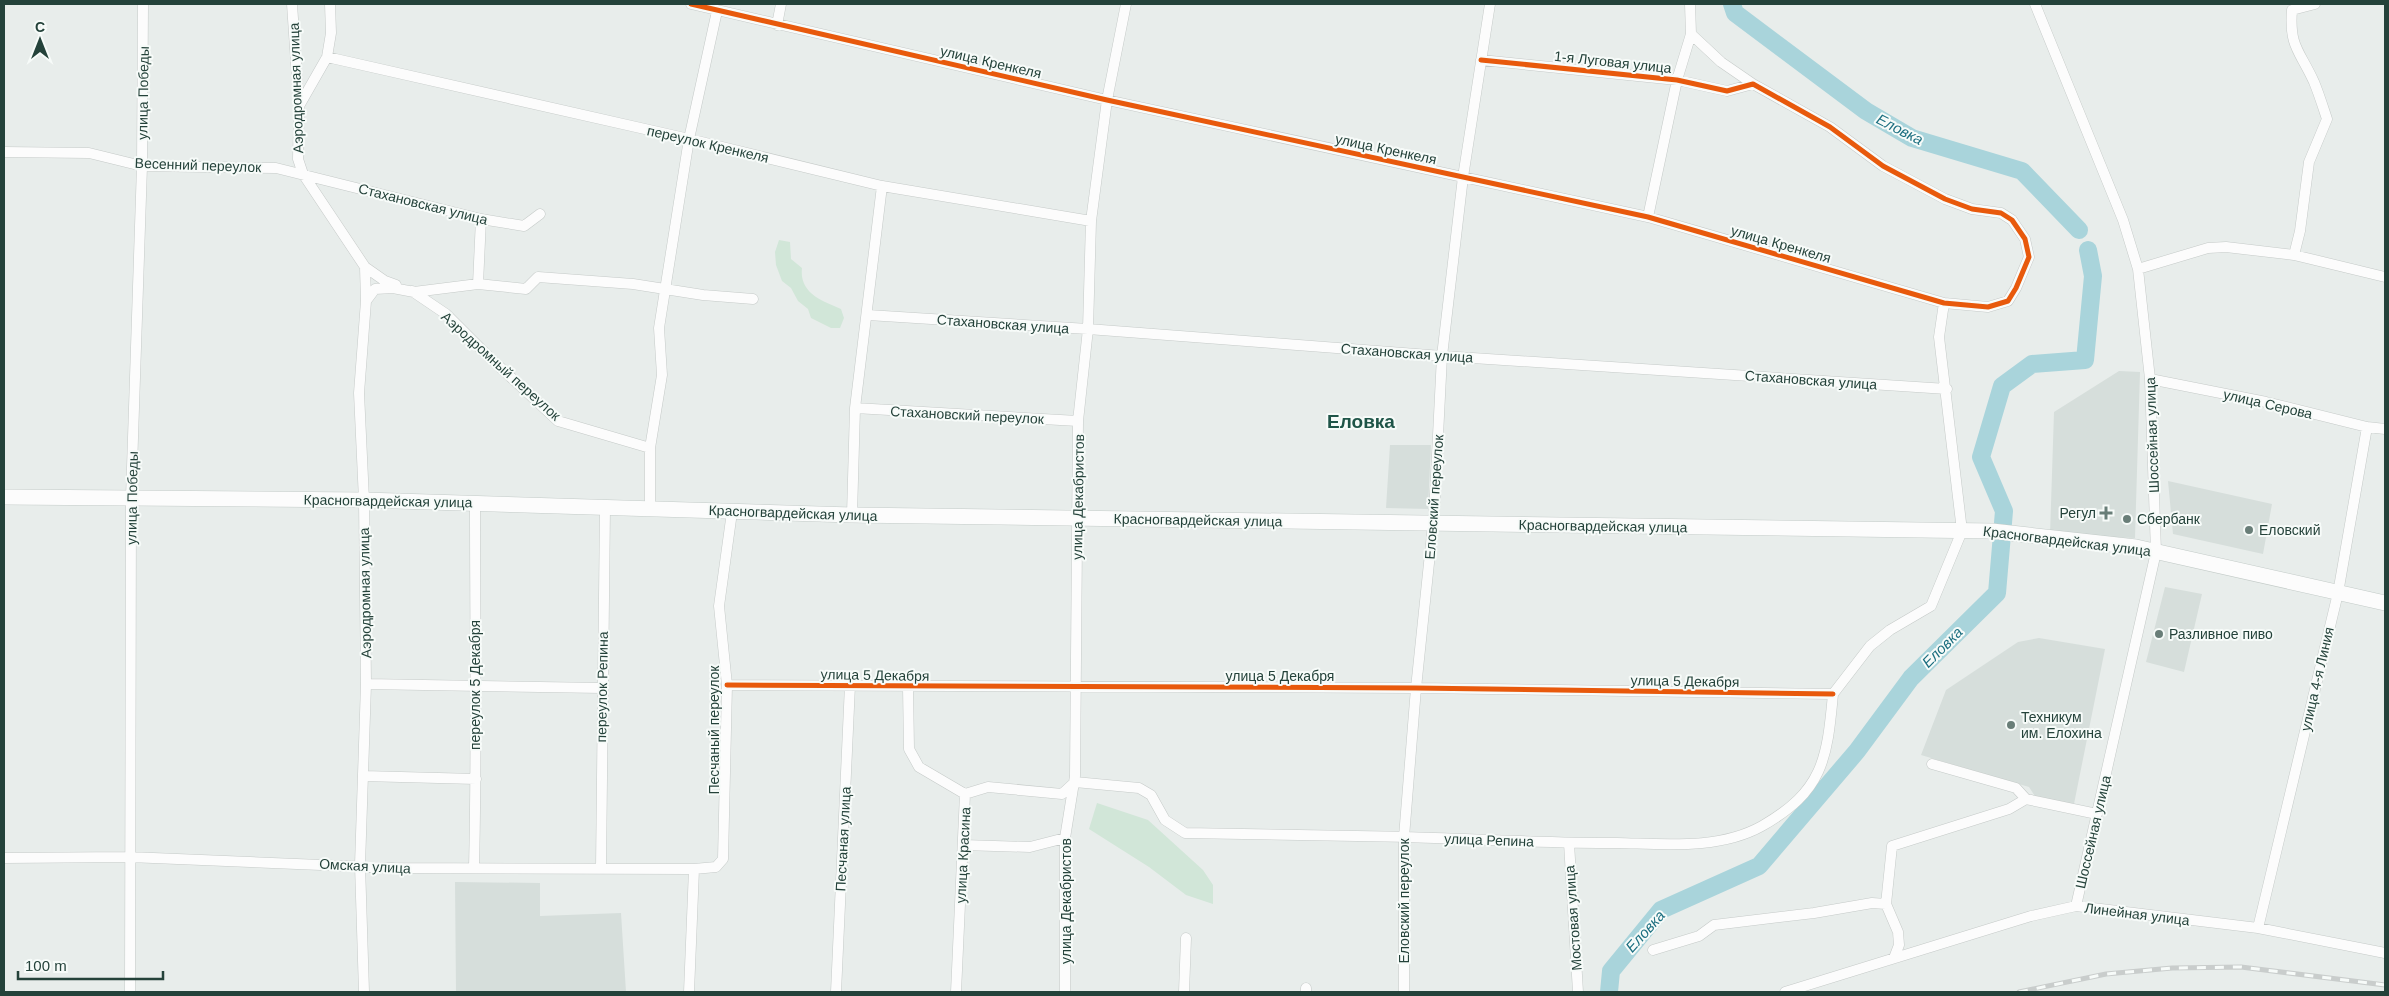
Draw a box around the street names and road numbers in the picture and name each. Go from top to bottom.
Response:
street label: Аэродромная улица [286,22,306,154]
street label: улица Кренкеля [939,43,1043,81]
street label: улица Победы [134,46,152,140]
street label: 1-я Луговая улица [1554,48,1673,76]
street label: переулок Кренкеля [646,122,770,166]
street label: улица Кренкеля [1334,130,1438,168]
street label: Весенний переулок [134,155,262,175]
street label: Стахановская улица [357,180,490,228]
street label: улица Кренкеля [1729,222,1833,266]
street label: Аэродромный переулок [438,308,564,424]
street label: Стахановская улица [936,311,1070,337]
street label: Стахановская улица [1340,340,1474,366]
street label: Стахановская улица [1744,367,1878,393]
street label: Шоссейная улица [2142,377,2162,493]
street label: улица Серова [2222,386,2314,422]
street label: Стахановский переулок [890,403,1045,427]
street label: Еловский переулок [1422,433,1446,560]
street label: улица Декабристов [1069,434,1087,560]
street label: улица Победы [123,451,141,545]
street label: Красногвардейская улица [303,492,473,510]
street label: Красногвардейская улица [708,502,878,524]
street label: Красногвардейская улица [1113,511,1283,529]
street label: Красногвардейская улица [1518,517,1688,535]
street label: Красногвардейская улица [1982,523,2152,559]
street label: Аэродромная улица [356,527,374,659]
street label: переулок 5 Декабря [467,620,483,750]
street label: улица 4-я Линия [2297,625,2337,733]
street label: переулок Репина [593,631,611,743]
street label: Песчаный переулок [706,665,722,795]
street label: улица 5 Декабря [820,666,930,684]
street label: улица 5 Декабря [1226,668,1334,684]
street label: улица 5 Декабря [1630,672,1740,690]
street label: Шоссейная улица [2072,774,2114,890]
street label: Песчаная улица [832,786,854,892]
street label: улица Красина [952,806,974,904]
street label: улица Репина [1444,830,1534,850]
street label: улица Декабристов [1058,838,1074,964]
street label: Еловский переулок [1396,838,1412,964]
street label: Омская улица [319,856,411,876]
street label: Мостовая улица [1561,865,1585,971]
street label: Линейная улица [2084,900,2191,928]

